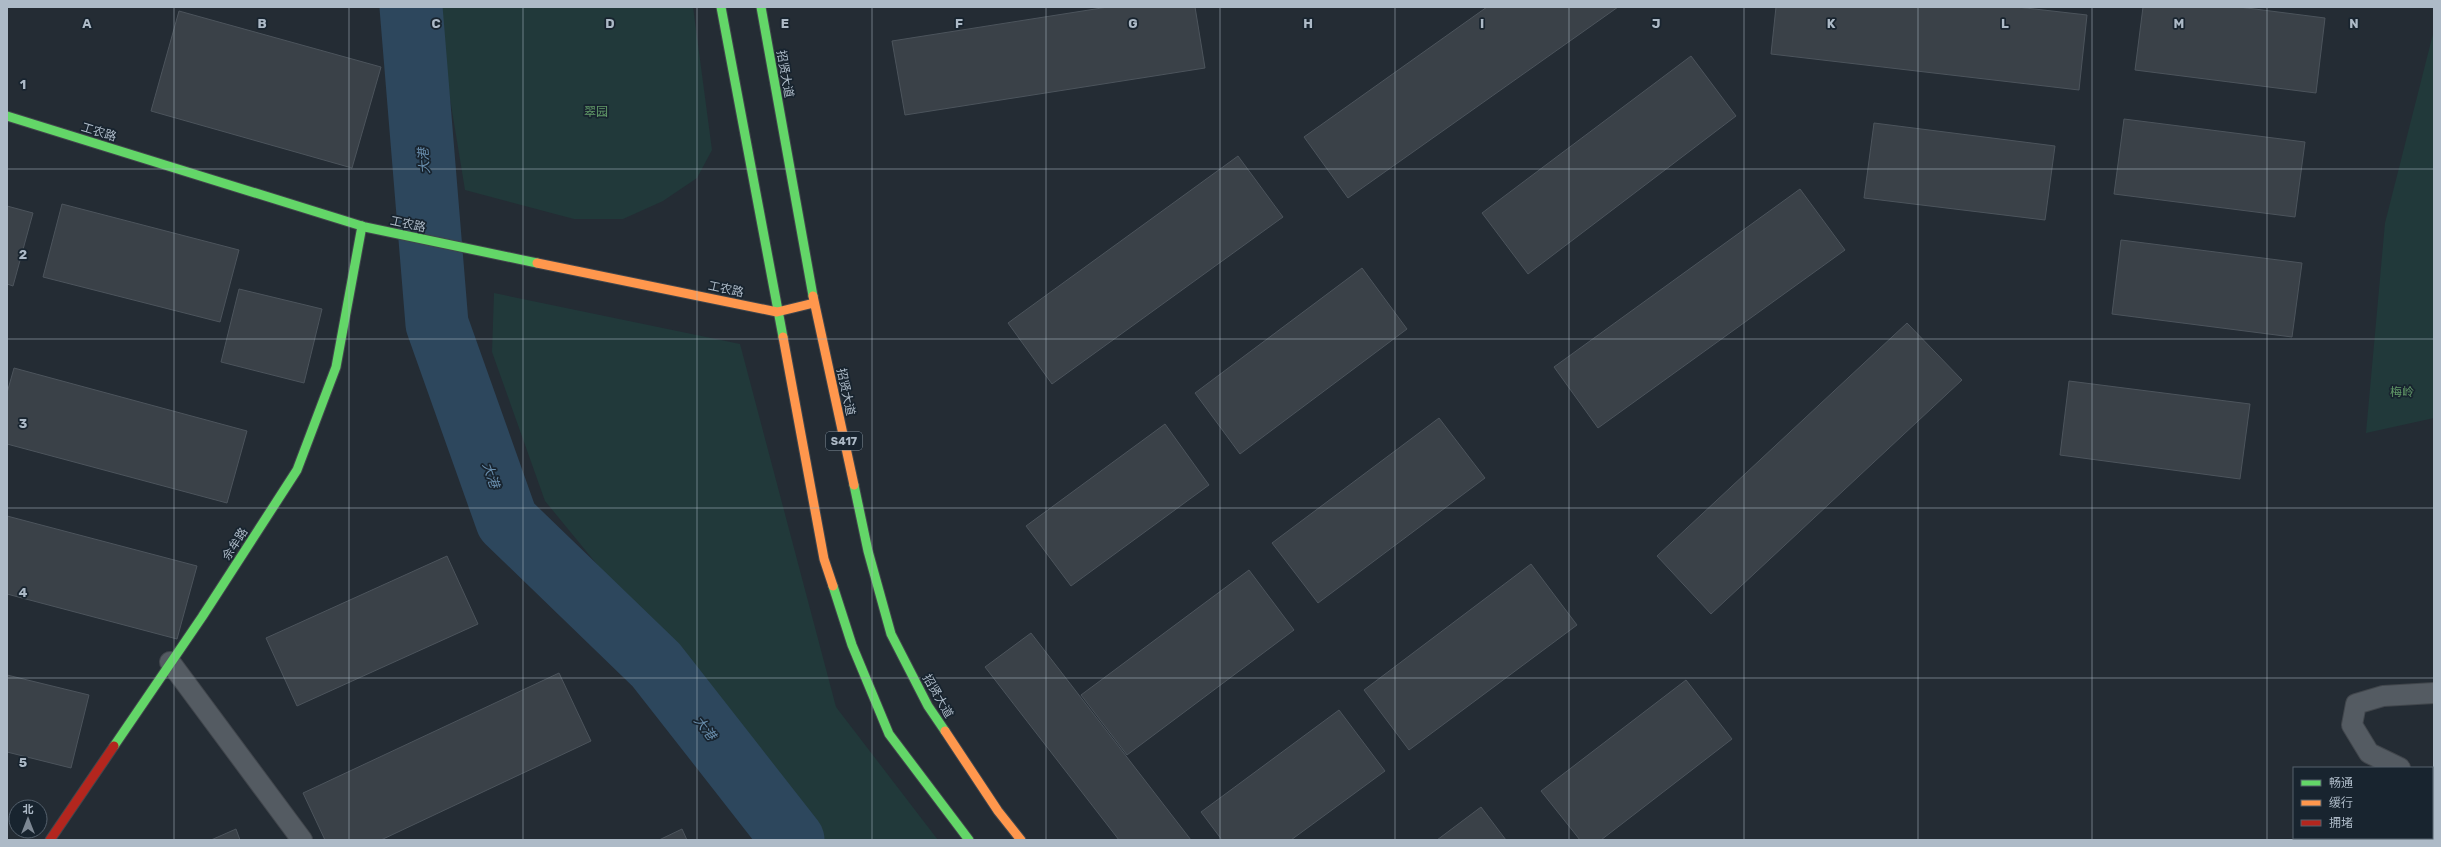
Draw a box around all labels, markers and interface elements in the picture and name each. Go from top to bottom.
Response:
text: A [82,16,92,31]
text: B [257,16,267,31]
text: C [431,16,441,31]
text: D [605,16,615,31]
text: E [781,16,789,31]
text: F [955,16,963,31]
text: G [1128,16,1138,31]
text: H [1303,16,1313,31]
text: I [1480,16,1484,31]
text: J [1652,16,1660,31]
text: K [1827,16,1836,31]
text: L [2001,16,2009,31]
text: M [2174,16,2184,31]
text: N [2349,16,2359,31]
street label: 招贤大道 [774,49,796,99]
text: 1 [20,77,26,92]
park label: 翠园 [584,105,608,119]
street label: 工农路 [80,120,118,144]
water label: 大港 [415,145,433,175]
street label: 工农路 [389,213,427,235]
text: 2 [19,247,27,262]
street label: 工农路 [707,278,745,300]
street label: 招贤大道 [834,367,858,417]
park label: 梅岭 [2390,385,2414,399]
text: 3 [19,416,28,431]
road number: S417 [826,432,862,450]
water label: 大港 [480,460,503,492]
street label: 佘牟路 [219,525,251,563]
text: 4 [19,585,28,600]
street label: 招贤大道 [920,672,956,720]
water label: 大港 [691,713,720,744]
text: 5 [19,755,27,770]
legend [2293,767,2433,839]
text: 畅通 [2329,776,2353,790]
text: 缓行 [2329,796,2353,810]
north arrow [8,799,48,839]
text: 北 [23,803,34,816]
text: 拥堵 [2329,816,2353,830]

